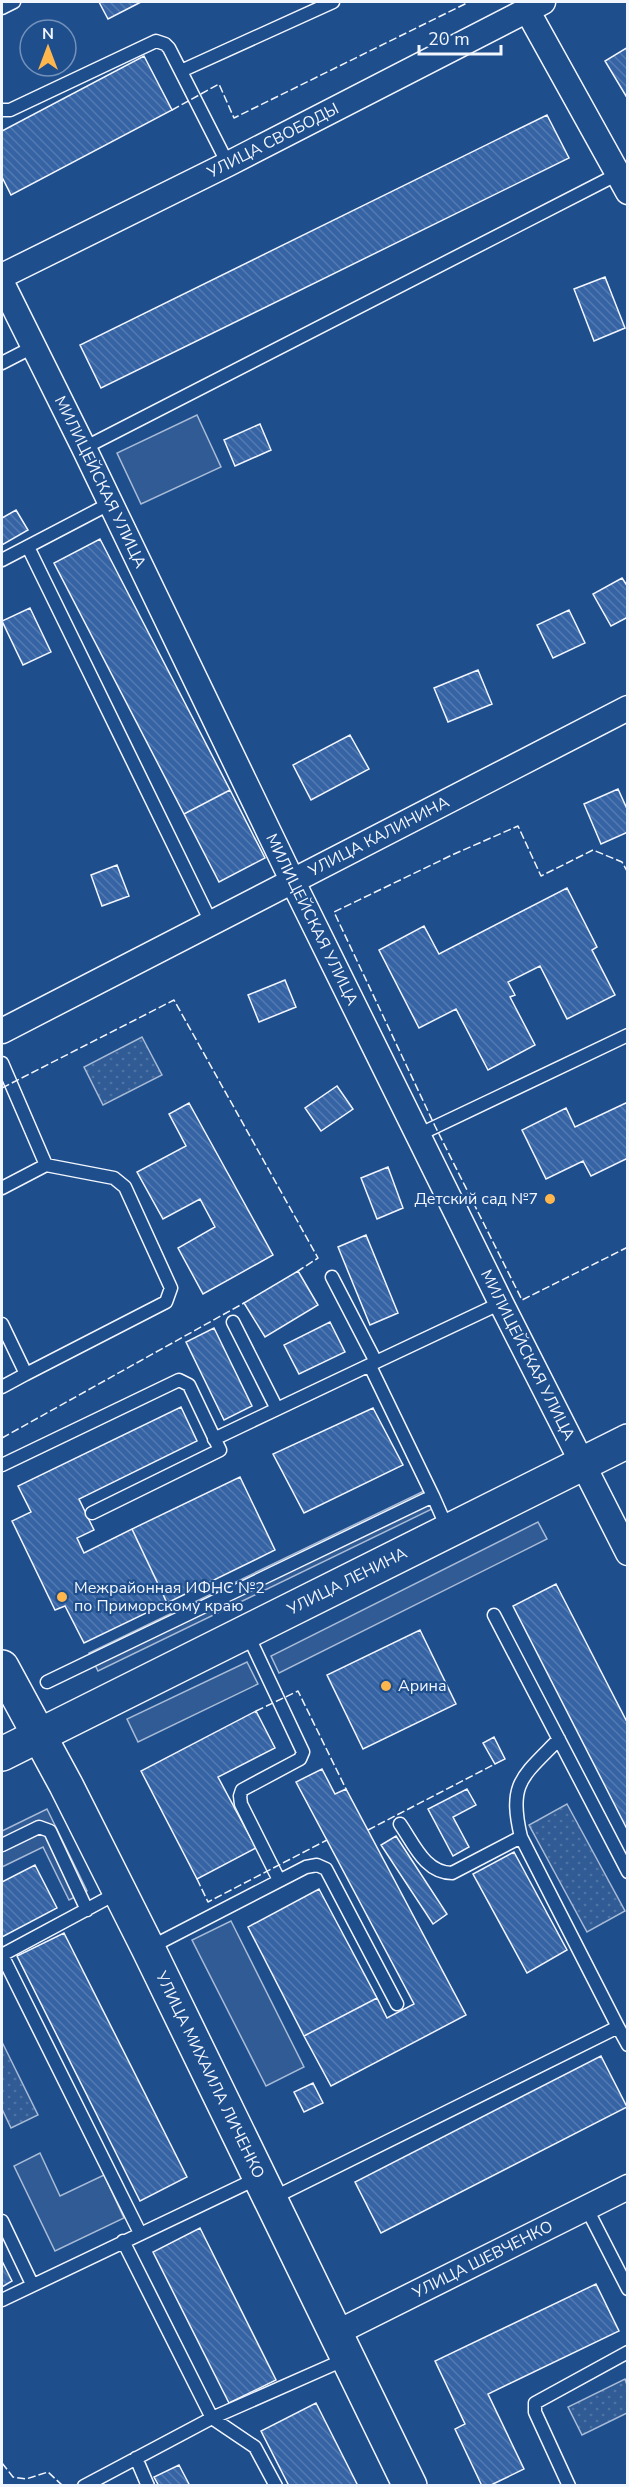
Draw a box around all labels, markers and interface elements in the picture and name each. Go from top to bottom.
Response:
north arrow [18,18,78,78]
scale bar [419,18,502,56]
text: N [42,23,54,45]
text: 20 m [428,27,470,51]
street label: УЛИЦА СВОБОДЫ [203,98,343,184]
street label: МИЛИЦЕЙСКАЯ УЛИЦА [49,392,151,572]
street label: УЛИЦА КАЛИНИНА [304,791,453,883]
street label: МИЛИЦЕЙСКАЯ УЛИЦА [260,830,363,1009]
place label: Детский сад №7 [414,1188,538,1210]
marker: Детский сад №7 [543,1192,557,1206]
street label: МИЛИЦЕЙСКАЯ УЛИЦА [475,1266,580,1445]
street label: УЛИЦА ЛЕНИНА [283,1542,411,1621]
place label: Межрайонная ИФНС №2 по Приморскому краю [74,1577,265,1617]
marker: Межрайонная ИФНС №2 по Приморскому краю [55,1590,69,1604]
place label: Арина [398,1675,447,1697]
marker: Арина [379,1679,393,1693]
street label: УЛИЦА МИХАИЛА ЛИЧЕНКО [150,1967,270,2182]
street label: УЛИЦА ШЕВЧЕНКО [408,2215,557,2304]

